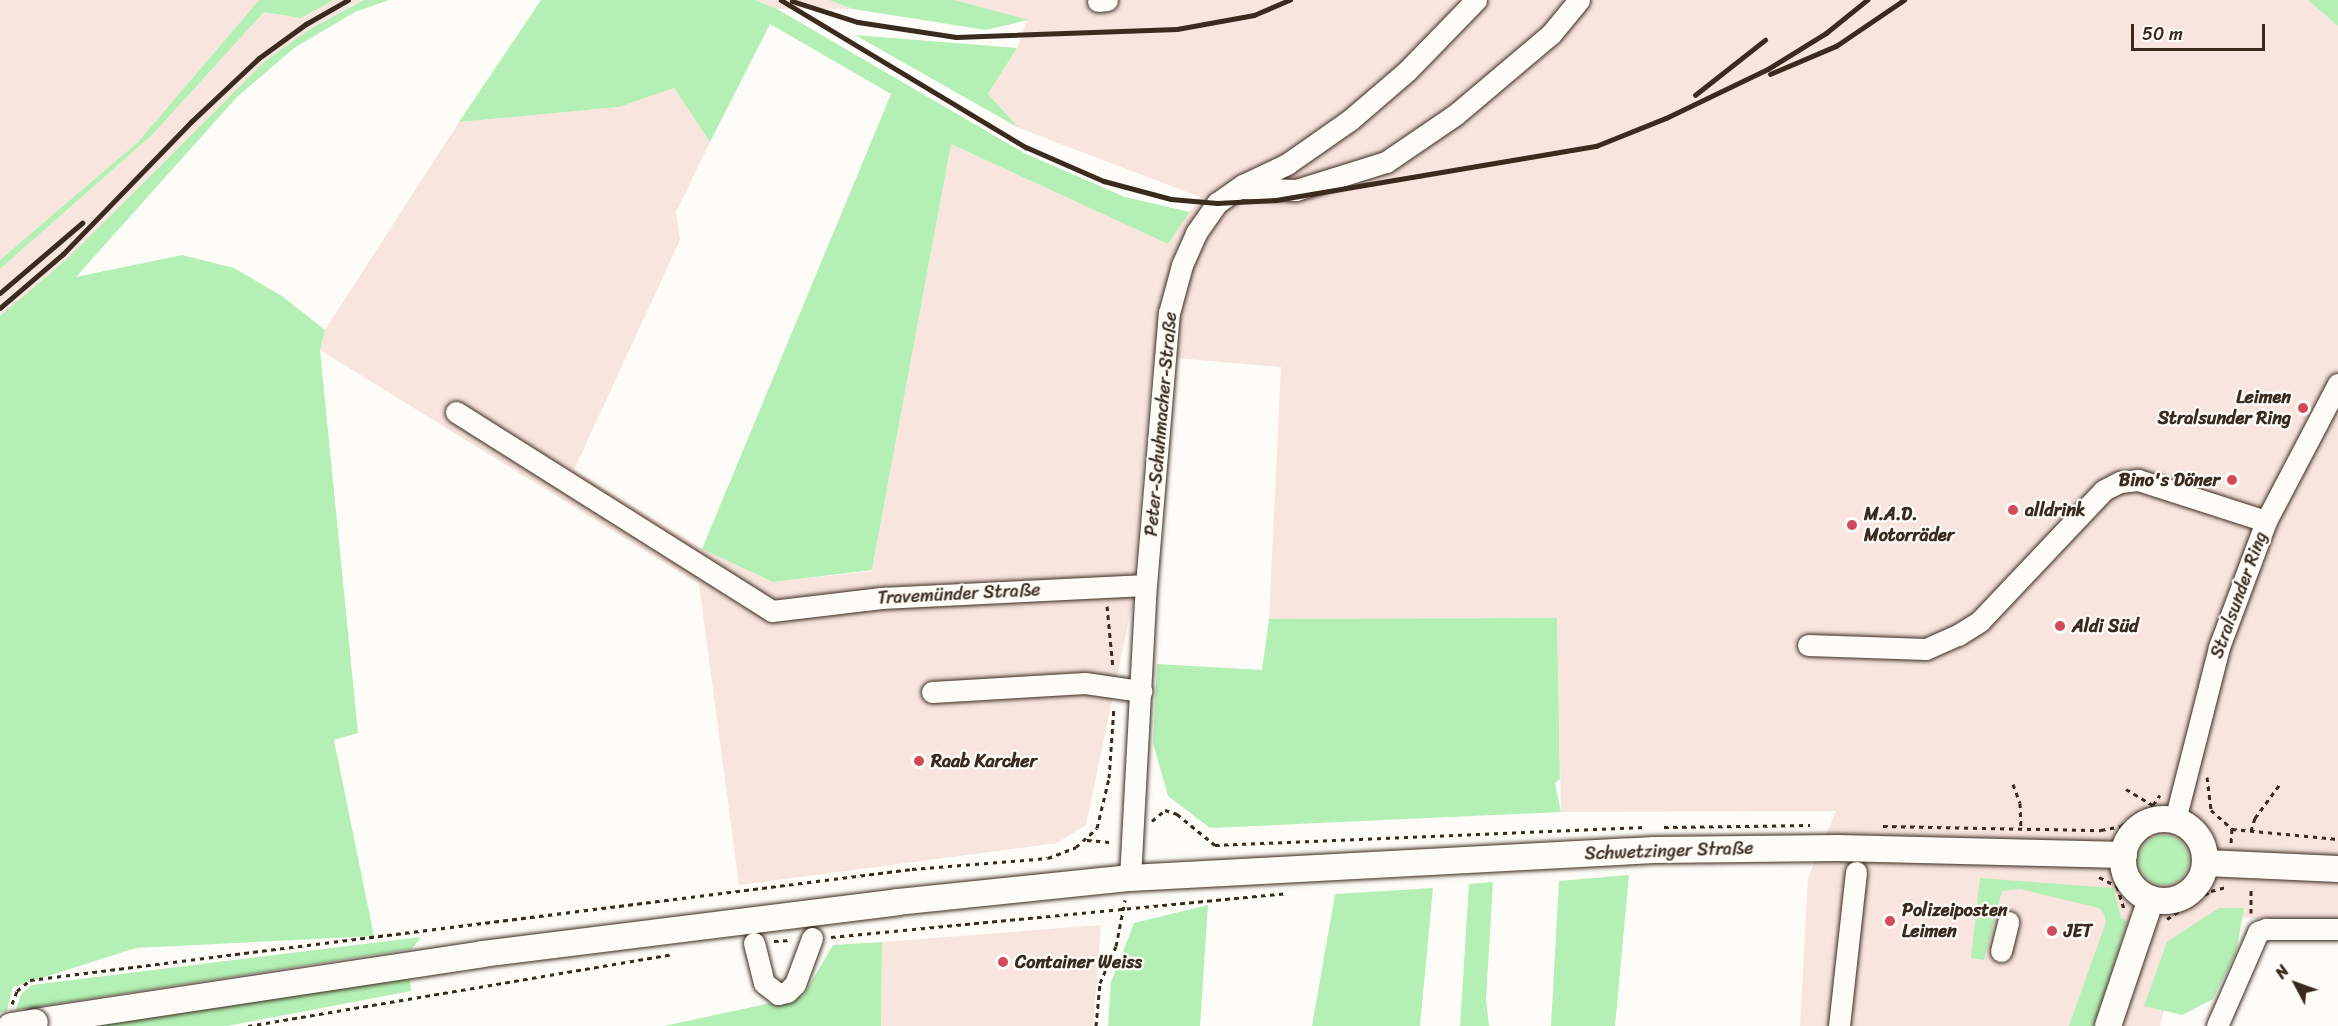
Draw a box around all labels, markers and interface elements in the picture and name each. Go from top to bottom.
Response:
scale bar [2134,12,2268,50]
text: 50 m [2142,18,2183,50]
street label: Peter-Schuhmacher-Straße [1140,311,1182,537]
place label: Leimen Stralsunder Ring [2158,387,2291,430]
marker: Leimen Stralsunder Ring [2296,401,2310,415]
place label: Bino's Döner [2119,469,2220,491]
marker: Bino's Döner [2225,473,2239,487]
place label: alldrink [2025,499,2085,521]
marker: alldrink [2006,503,2020,517]
place label: M.A.D. Motorräder [1864,504,1954,546]
marker: M.A.D. Motorräder [1845,518,1859,532]
street label: Stralsunder Ring [2206,529,2272,661]
street label: Travemünder Straße [877,579,1041,609]
place label: Aldi Süd [2072,615,2139,637]
marker: Aldi Süd [2053,619,2067,633]
place label: Raab Karcher [931,750,1037,772]
marker: Raab Karcher [912,754,926,768]
street label: Schwetzinger Straße [1584,837,1754,865]
place label: Polizeiposten Leimen [1902,900,2008,942]
marker: Polizeiposten Leimen [1883,914,1897,928]
place label: JET [2064,920,2092,942]
marker: JET [2045,924,2059,938]
place label: Container Weiss [1015,951,1143,973]
north arrow [2266,954,2326,1014]
marker: Container Weiss [996,955,1010,969]
text: N [2267,958,2297,986]

